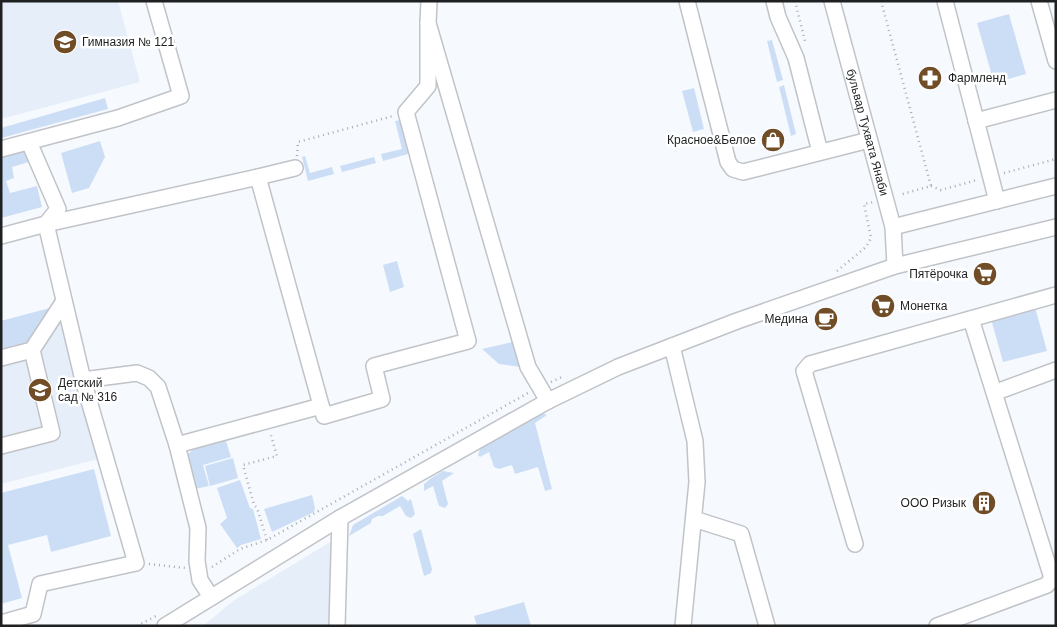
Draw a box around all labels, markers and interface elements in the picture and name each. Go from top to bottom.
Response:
school or university icon: Гимназия № 121 [52,29,78,55]
place label: Гимназия № 121 [82,35,175,49]
pharmacy icon: Фармленд [917,65,943,91]
street label: бульвар Тухвата Янаби [844,67,891,197]
place label: Фармленд [948,71,1006,85]
shop icon: Красное&Белое [760,127,786,153]
place label: Красное&Белое [667,133,756,147]
supermarket icon: Пятёрочка [972,261,998,287]
place label: Пятёрочка [909,267,968,281]
supermarket icon: Монетка [870,293,896,319]
place label: Монетка [900,299,948,313]
cafe icon: Медина [813,306,839,332]
place label: Медина [764,312,808,326]
place label: Детский сад № 316 [58,376,118,404]
school or university icon: Детский сад № 316 [27,377,53,403]
building icon: ООО Ризык [971,490,997,516]
place label: ООО Ризык [901,496,967,510]

